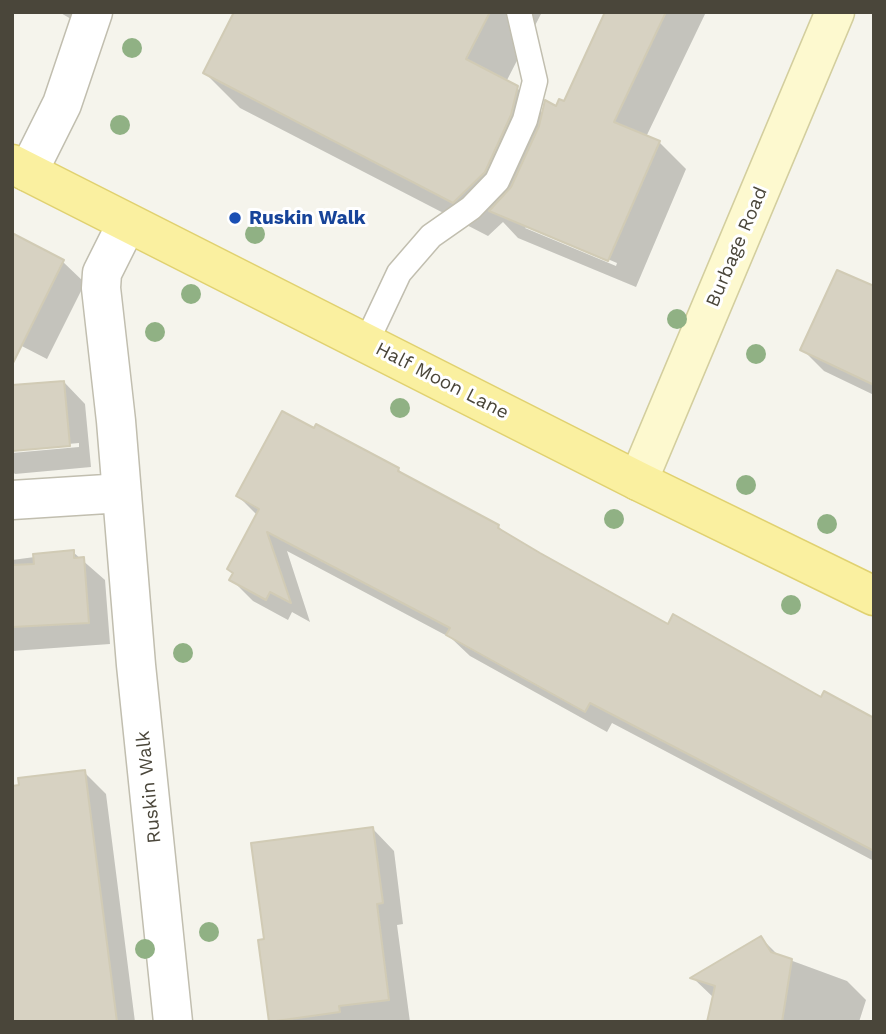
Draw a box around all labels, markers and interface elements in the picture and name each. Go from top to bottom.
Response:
street label: Burbage Road [701,183,773,311]
place label: Ruskin Walk [249,207,366,229]
marker: Ruskin Walk [227,210,243,226]
street label: Half Moon Lane [372,338,512,424]
street label: Ruskin Walk [132,730,166,844]

